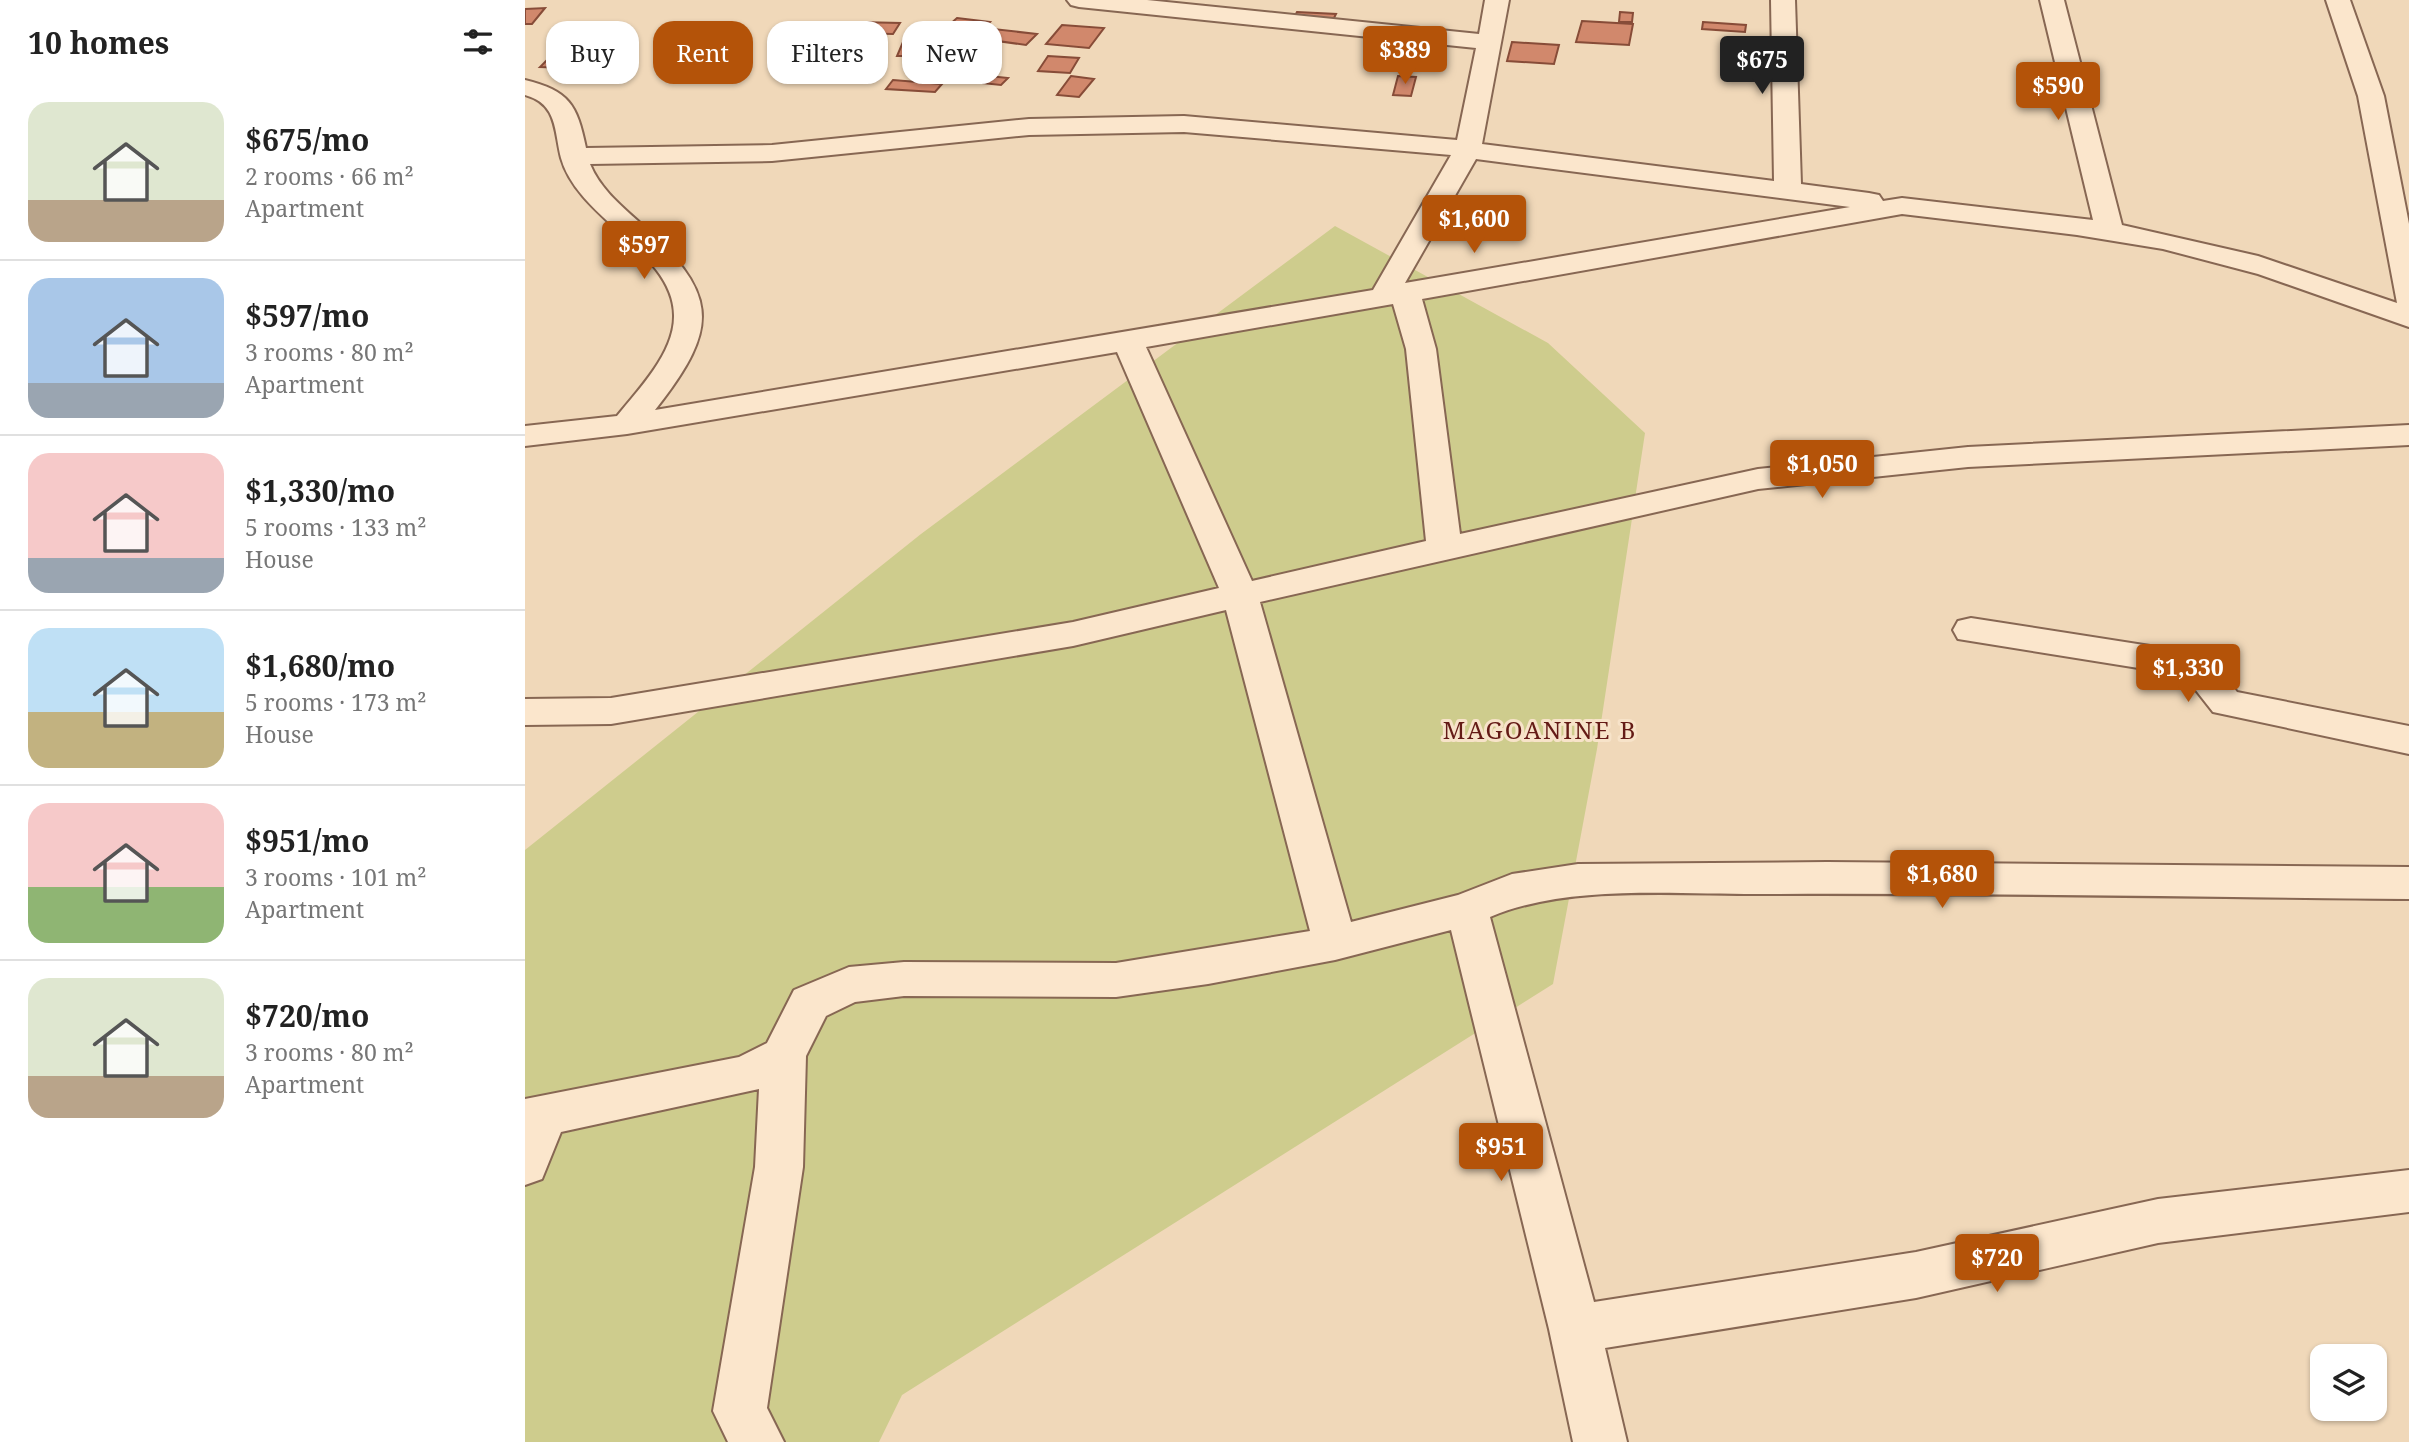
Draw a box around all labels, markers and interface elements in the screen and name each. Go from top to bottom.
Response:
chip: Buy [546,21,639,84]
chip: Rent [653,21,753,84]
chip: Filters [767,21,888,84]
chip: New [902,21,1002,84]
text: 10 homes [28,22,169,63]
icon: filters [459,23,497,61]
pin: $389 [1364,27,1446,86]
text: $389 [1379,33,1431,65]
pin: $675 [1721,36,1803,96]
text: $675 [1736,43,1788,75]
pin: $590 [2017,62,2099,122]
text: $590 [2032,69,2084,101]
text: $675/mo [245,119,369,160]
icon: home [84,130,168,214]
text: 2 rooms · 66 m² [245,160,414,192]
text: Apartment [245,192,364,224]
pin: $1,600 [1417,196,1531,255]
text: $1,600 [1438,202,1510,234]
pin: $597 [603,222,685,281]
text: $597 [618,228,670,260]
text: $597/mo [245,295,369,336]
icon: home [84,306,168,390]
text: 3 rooms · 80 m² [245,336,414,368]
text: Apartment [245,368,364,400]
pin: $1,050 [1765,440,1879,500]
text: $1,050 [1786,447,1858,479]
text: $1,330/mo [245,470,395,511]
icon: home [84,481,168,565]
text: 5 rooms · 133 m² [245,511,427,543]
text: House [245,543,314,575]
pin: $1,330 [2131,644,2245,704]
text: $1,680/mo [245,645,395,686]
text: $1,330 [2152,651,2224,683]
icon: home [84,656,168,740]
text: 5 rooms · 173 m² [245,686,427,718]
district label: MAGOANINE B [1443,713,1637,746]
text: House [245,718,314,750]
text: $951/mo [245,820,369,861]
icon: home [84,831,168,915]
pin: $1,680 [1885,850,1999,910]
text: $1,680 [1906,857,1978,889]
text: 3 rooms · 101 m² [245,861,427,893]
text: Apartment [245,893,364,925]
text: $720/mo [245,995,369,1036]
icon: home [84,1006,168,1090]
text: 3 rooms · 80 m² [245,1036,414,1068]
text: Apartment [245,1068,364,1100]
pin: $951 [1460,1124,1542,1183]
text: $951 [1475,1130,1527,1162]
pin: $720 [1956,1234,2038,1294]
text: $720 [1971,1241,2023,1273]
map controls [2310,1344,2387,1421]
button: layers [2310,1344,2387,1421]

